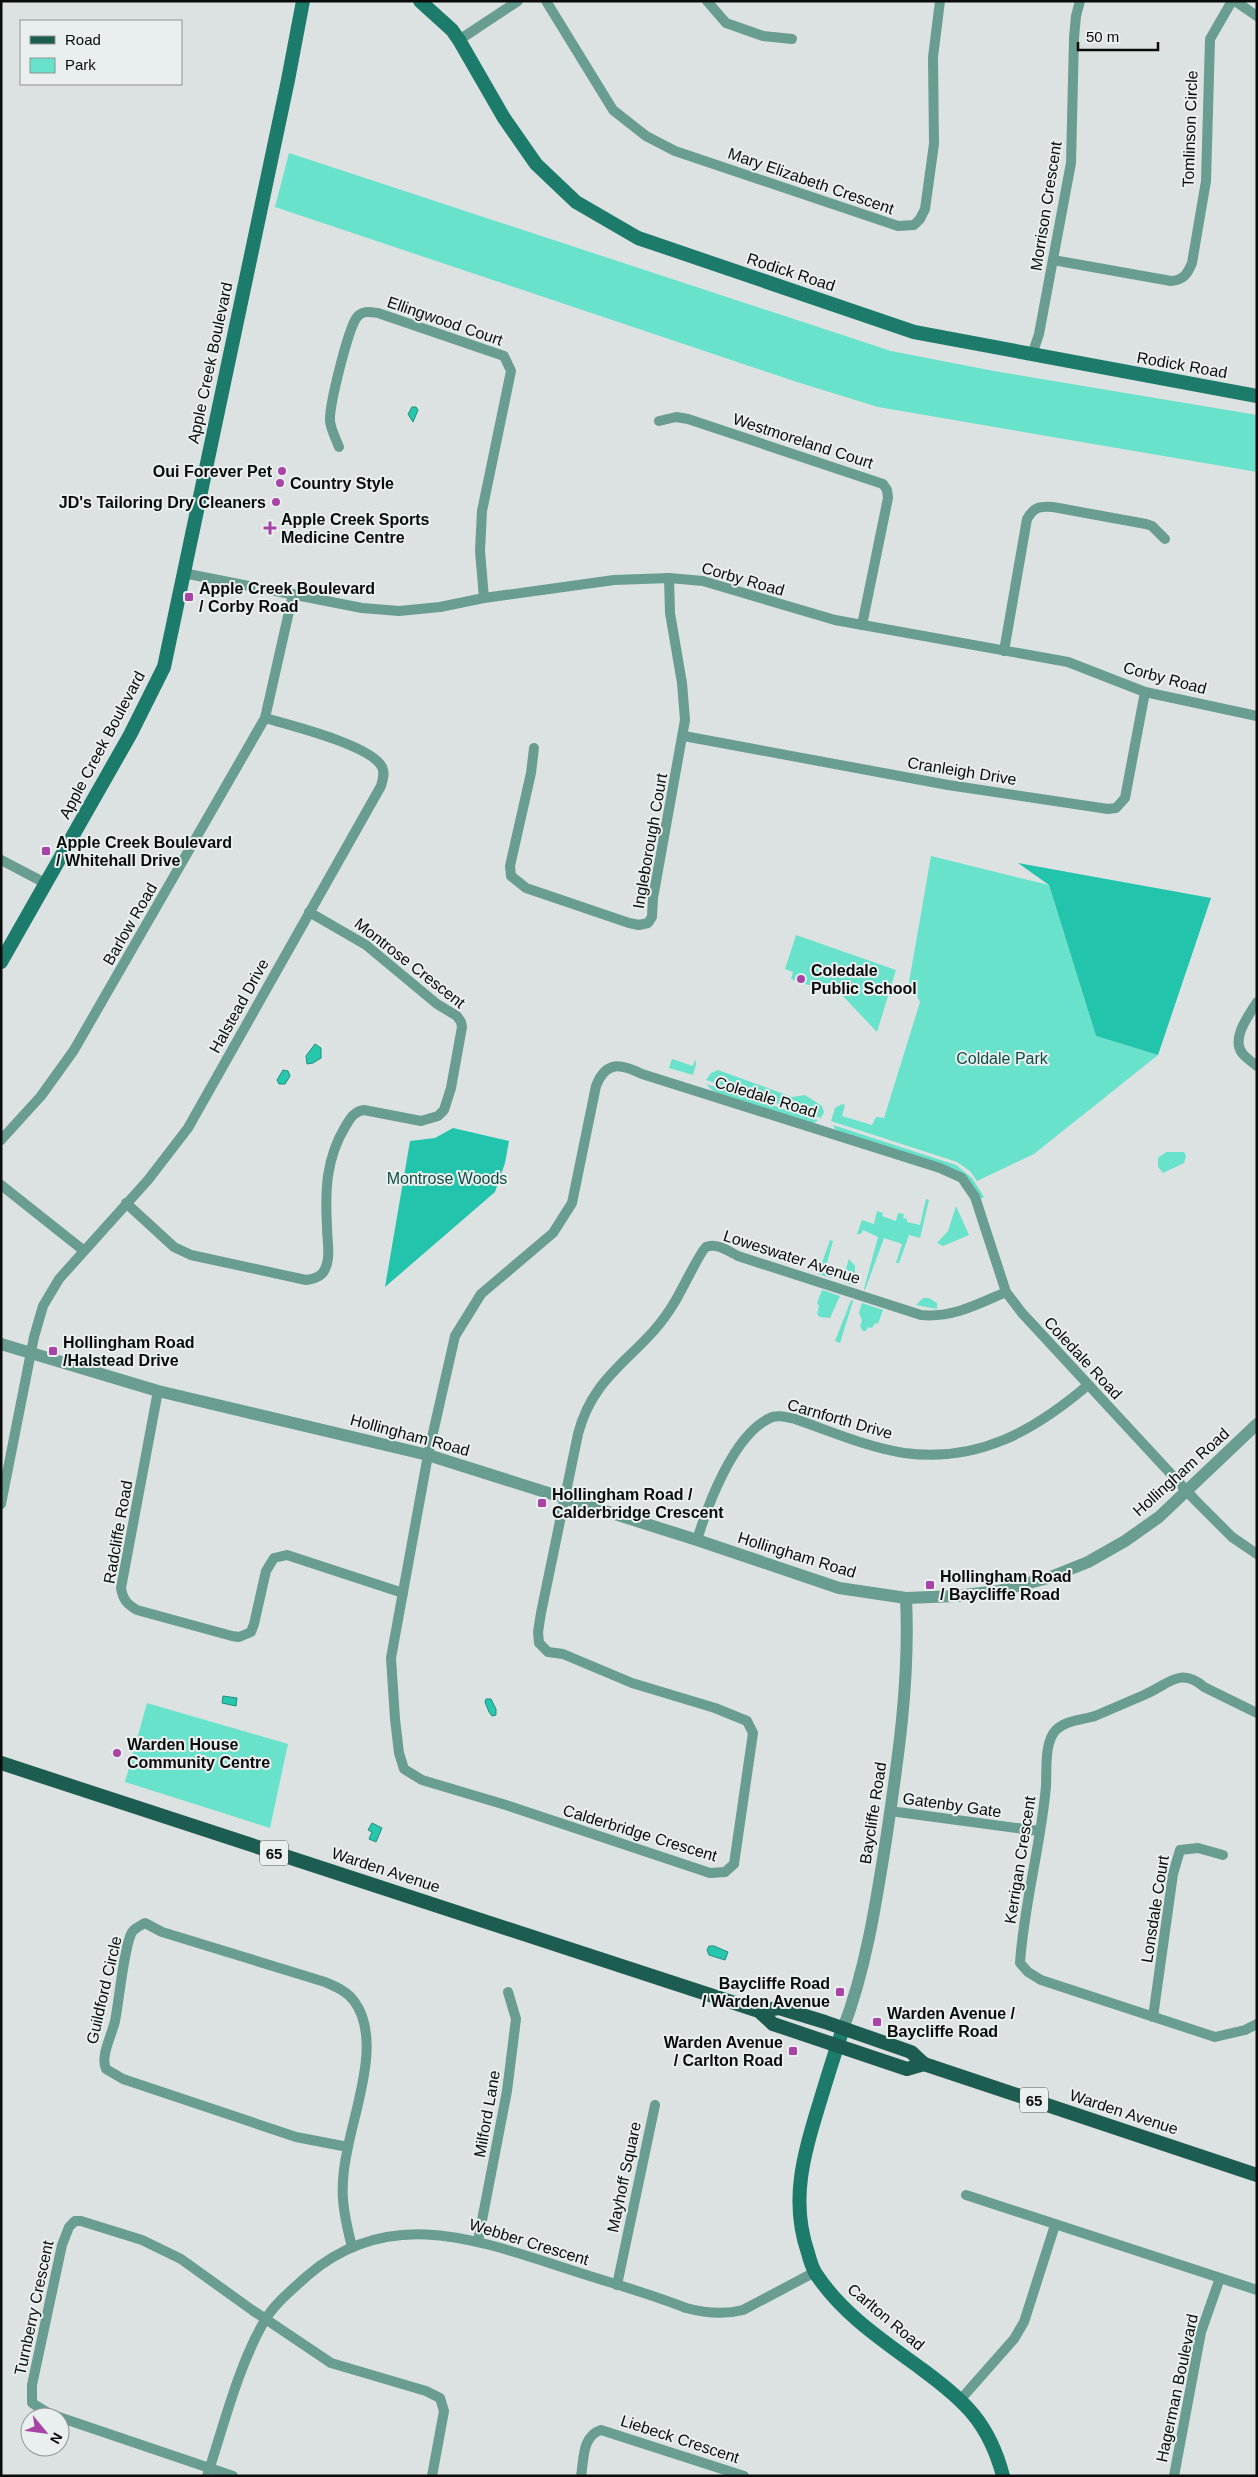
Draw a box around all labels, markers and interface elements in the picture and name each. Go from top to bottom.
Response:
legend [20,20,182,85]
scale bar [1078,20,1158,52]
text: 50 m [1086,28,1119,45]
text: Road [65,31,101,48]
text: Park [65,56,96,73]
street label: Tomlinson Circle [1179,70,1201,188]
street label: Morrison Crescent [1027,140,1065,272]
street label: Mary Elizabeth Crescent [726,145,897,218]
street label: Rodick Road [745,250,837,294]
street label: Apple Creek Boulevard [185,281,235,445]
street label: Ellingwood Court [385,293,505,349]
street label: Rodick Road [1135,349,1229,381]
street label: Westmoreland Court [731,410,876,472]
place label: Oui Forever Pet [153,463,273,480]
marker: Oui Forever Pet [276,465,288,477]
place label: Country Style [290,475,394,492]
marker: Country Style [274,477,286,489]
place label: JD's Tailoring Dry Cleaners [59,494,266,511]
marker: JD's Tailoring Dry Cleaners [270,496,282,508]
place label: Apple Creek Sports Medicine Centre [281,511,430,546]
marker: Apple Creek Sports Medicine Centre [263,521,277,535]
street label: Corby Road [700,559,786,599]
place label: Apple Creek Boulevard / Corby Road [199,580,375,615]
marker: Apple Creek Boulevard / Corby Road [183,591,195,603]
street label: Corby Road [1122,659,1208,697]
street label: Apple Creek Boulevard [56,668,148,822]
street label: Cranleigh Drive [906,754,1018,788]
street label: Ingleborough Court [630,772,670,910]
place label: Apple Creek Boulevard / Whitehall Drive [56,834,232,869]
marker: Apple Creek Boulevard / Whitehall Drive [40,845,52,857]
street label: Barlow Road [100,880,160,968]
street label: Montrose Crescent [352,915,469,1012]
street label: Halstead Drive [206,956,272,1056]
place label: Coledale Public School [811,962,917,997]
marker: Coledale Public School [795,973,807,985]
park label: Coldale Park [956,1050,1049,1067]
street label: Coledale Road [713,1073,819,1121]
park label: Montrose Woods [387,1170,507,1187]
street label: Loweswater Avenue [721,1227,863,1287]
street label: Coledale Road [1041,1313,1125,1403]
place label: Hollingham Road /Halstead Drive [63,1334,195,1369]
marker: Hollingham Road /Halstead Drive [47,1345,59,1357]
street label: Carnforth Drive [786,1396,895,1442]
street label: Hollingham Road [349,1411,471,1459]
street label: Hollingham Road [1130,1425,1232,1519]
street label: Radcliffe Road [101,1479,135,1585]
place label: Hollingham Road / Calderbridge Crescent [552,1486,724,1521]
marker: Hollingham Road / Calderbridge Crescent [536,1497,548,1509]
street label: Hollingham Road [736,1529,858,1581]
place label: Hollingham Road / Baycliffe Road [940,1568,1072,1603]
marker: Hollingham Road / Baycliffe Road [924,1579,936,1591]
place label: Warden House Community Centre [127,1736,270,1771]
marker: Warden House Community Centre [111,1747,123,1759]
street label: Baycliffe Road [857,1761,889,1865]
street label: Gatenby Gate [901,1790,1003,1820]
street label: Kerrigan Crescent [1002,1794,1039,1925]
street label: Calderbridge Crescent [561,1801,720,1865]
road number: 65 [260,1840,288,1866]
street label: Warden Avenue [330,1844,442,1896]
street label: Lonsdale Court [1138,1854,1172,1964]
street label: Guildford Circle [83,1934,125,2046]
place label: Baycliffe Road / Warden Avenue [702,1975,830,2010]
marker: Baycliffe Road / Warden Avenue [834,1986,846,1998]
place label: Warden Avenue / Baycliffe Road [887,2005,1016,2040]
marker: Warden Avenue / Baycliffe Road [871,2016,883,2028]
place label: Warden Avenue / Carlton Road [664,2034,783,2069]
marker: Warden Avenue / Carlton Road [787,2045,799,2057]
street label: Milford Lane [471,2069,503,2159]
street label: Warden Avenue [1068,2086,1180,2138]
road number: 65 [1020,2088,1048,2112]
street label: Mayhoff Square [604,2120,644,2234]
street label: Webber Crescent [467,2216,591,2268]
street label: Turnberry Crescent [11,2239,57,2377]
street label: Carlton Road [844,2280,928,2354]
street label: Hagerman Boulevard [1153,2312,1201,2464]
north arrow [20,2407,70,2457]
street label: Liebeck Crescent [619,2412,742,2466]
text: N [47,2430,66,2447]

